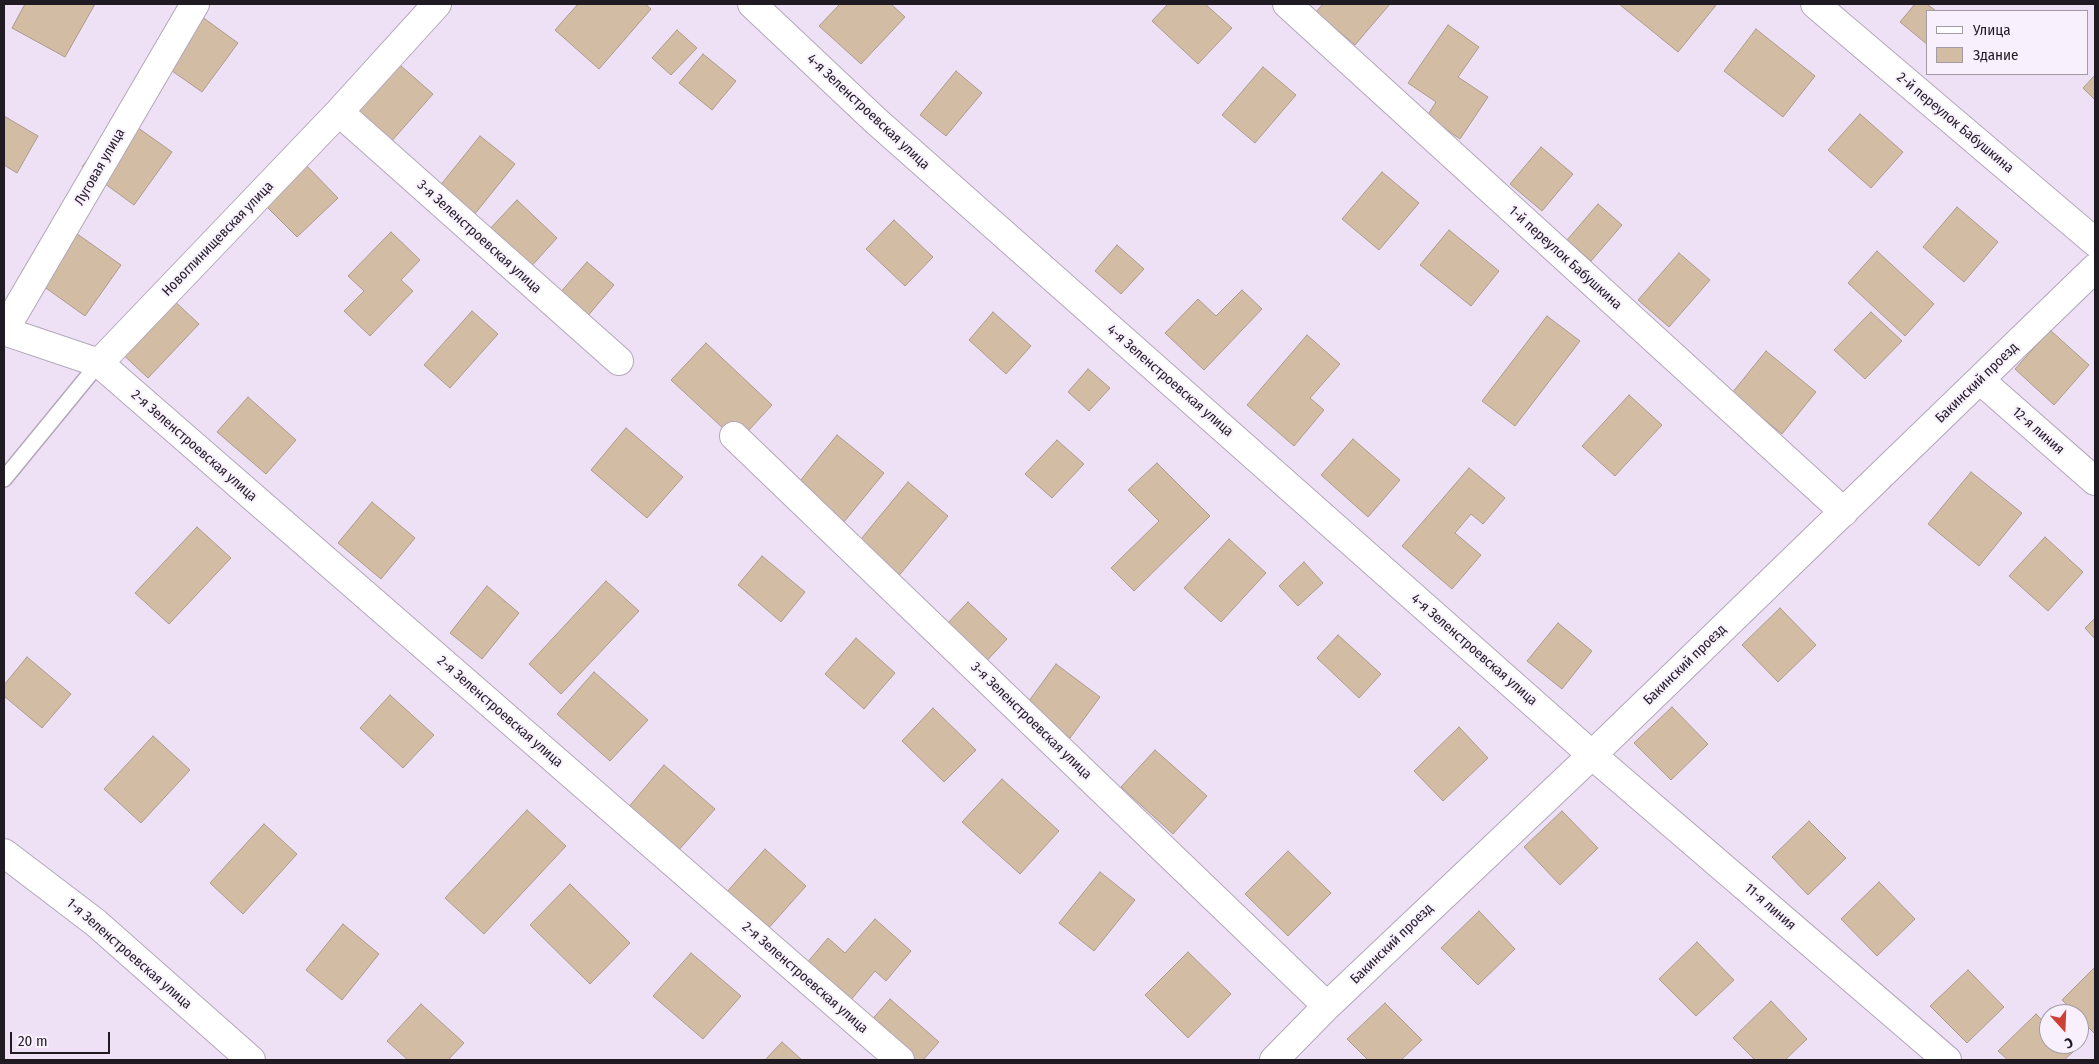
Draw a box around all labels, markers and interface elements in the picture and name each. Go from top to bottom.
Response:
legend [1926,10,2089,75]
text: Улица [1973,21,2011,39]
text: Здание [1973,46,2019,64]
street label: 4-я Зеленстроевская улица [803,51,933,173]
street label: 2-й переулок Бабушкина [1893,69,2017,177]
street label: Луговая улица [71,126,129,208]
street label: 3-я Зеленстроевская улица [413,177,545,297]
street label: Новоглинищевская улица [159,178,277,300]
street label: 1-й переулок Бабушкина [1505,203,1625,313]
street label: 4-я Зеленстроевская улица [1103,322,1237,440]
street label: Бакинский проезд [1932,339,2022,427]
street label: 2-я Зеленстроевская улица [128,387,260,505]
street label: 12-я линия [2009,404,2067,458]
street label: 4-я Зеленстроевская улица [1407,591,1541,709]
street label: Бакинский проезд [1640,621,1730,709]
street label: 2-я Зеленстроевская улица [434,653,566,771]
street label: 3-я Зеленстроевская улица [967,659,1095,783]
street label: 11-я линия [1741,880,1799,934]
street label: 1-я Зеленстроевская улица [63,895,195,1013]
street label: Бакинский проезд [1347,900,1437,988]
street label: 2-я Зеленстроевская улица [739,919,871,1037]
north arrow [2039,1004,2089,1054]
scale bar [12,1022,112,1054]
text: 20 m [18,1032,48,1050]
text: С [2063,1033,2075,1052]

